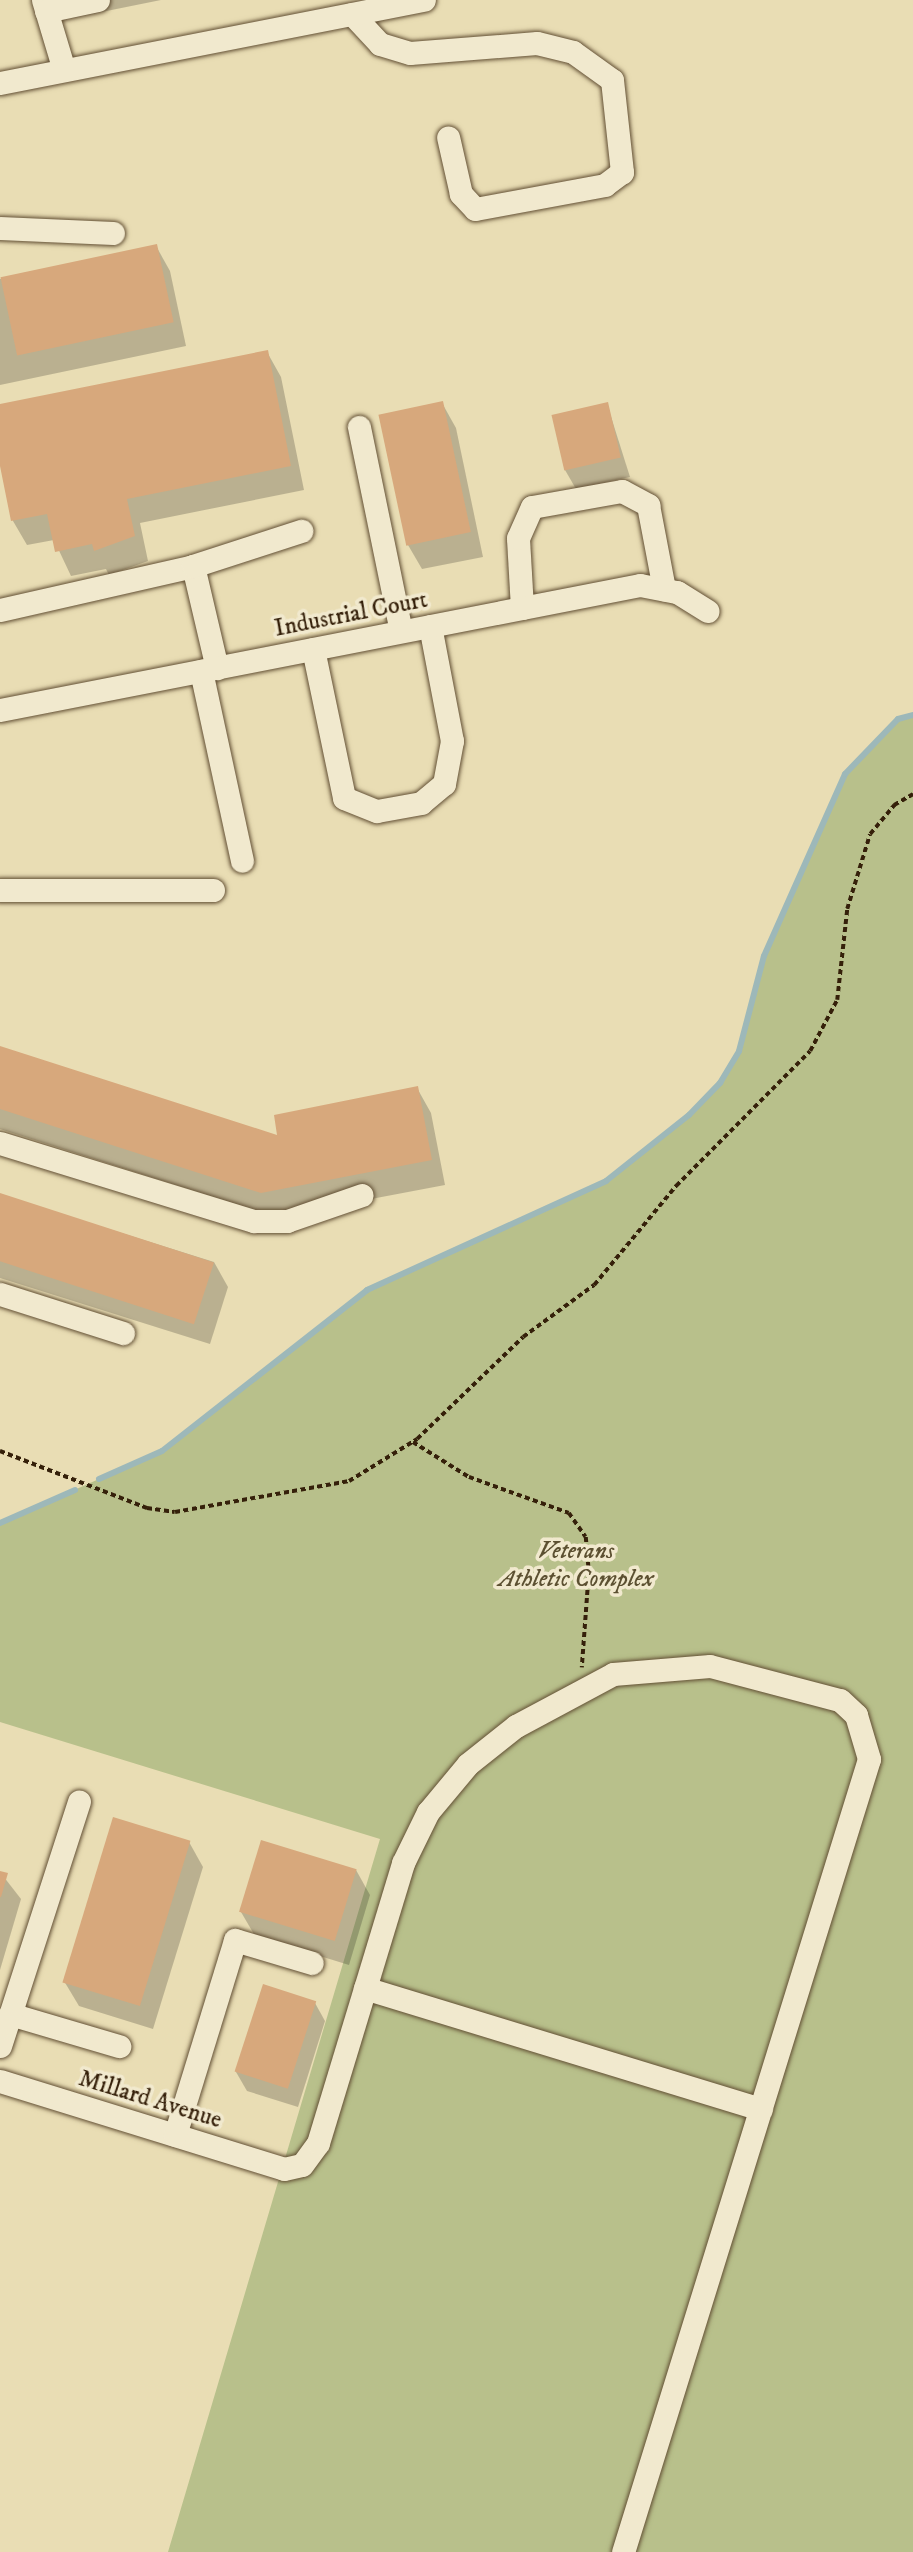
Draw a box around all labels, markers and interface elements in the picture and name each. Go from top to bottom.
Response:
street label: Industrial Court [272,586,430,644]
park label: Veterans Athletic Complex [499,1538,653,1594]
street label: Millard Avenue [75,2065,225,2135]

